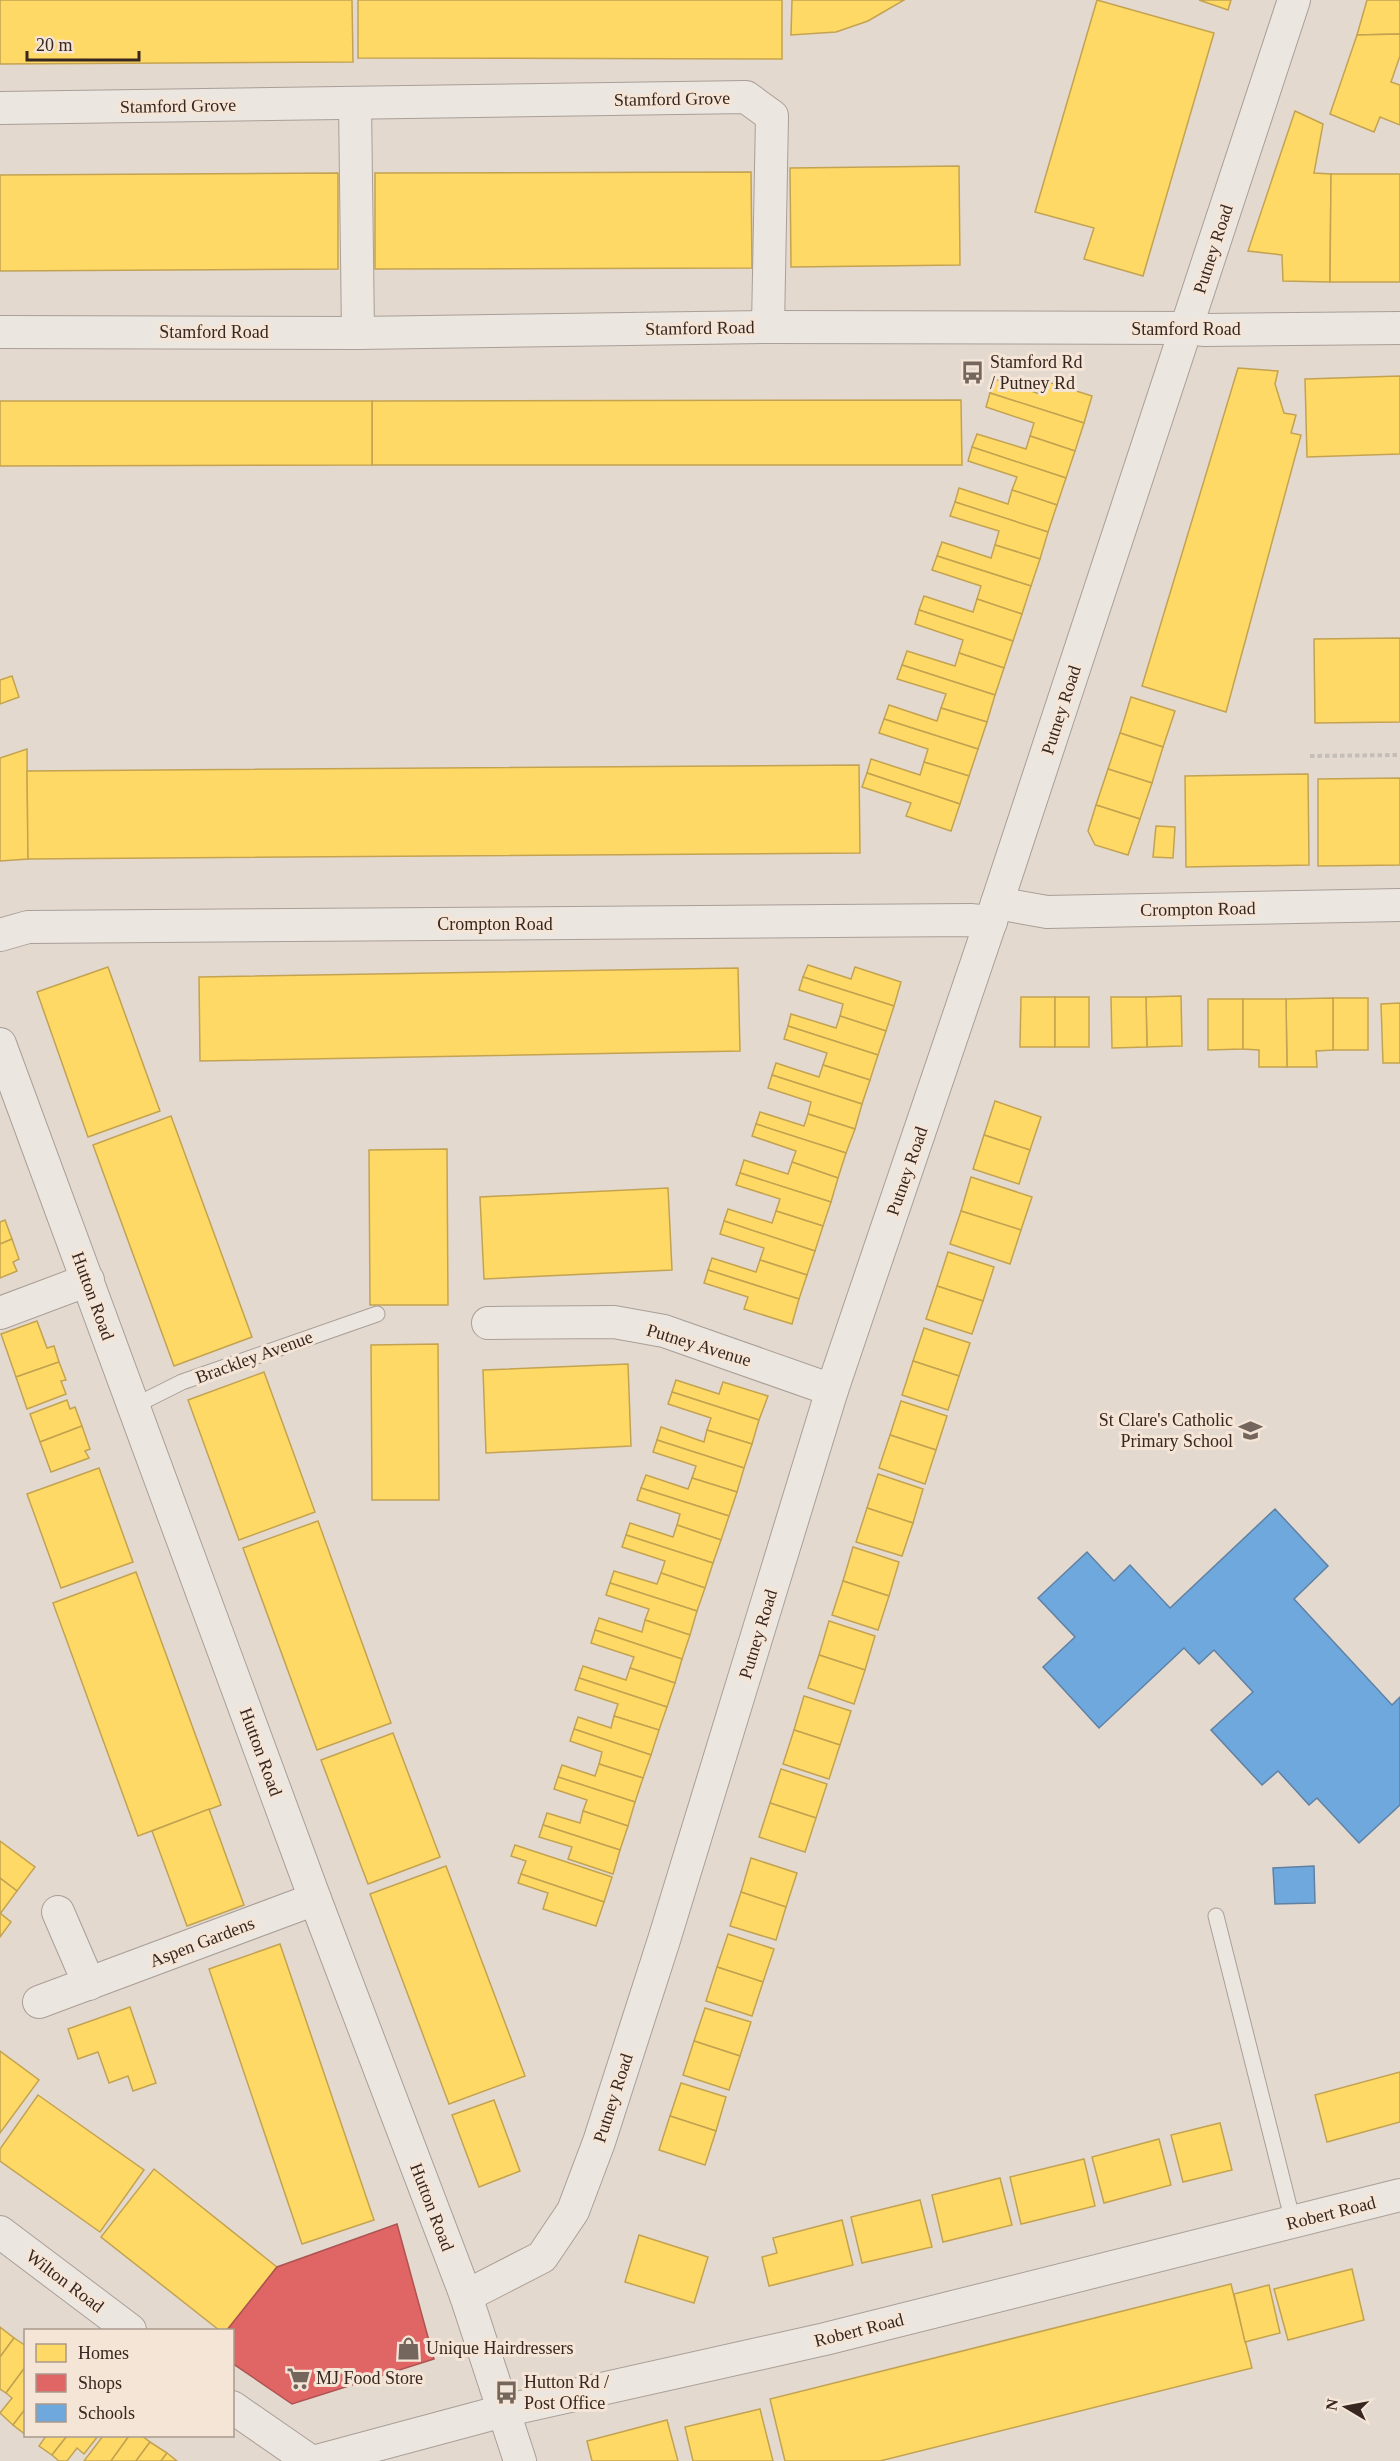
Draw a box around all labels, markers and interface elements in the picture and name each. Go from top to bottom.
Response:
scale bar [27,24,140,62]
text: 20 m [36,35,73,55]
street label: Stamford Grove [614,88,730,110]
street label: Stamford Grove [120,95,236,117]
street label: Putney Road [1189,202,1237,296]
street label: Stamford Road [645,317,755,339]
street label: Stamford Road [1131,319,1241,339]
street label: Stamford Road [159,322,269,342]
place label: Stamford Rd / Putney Rd [990,352,1083,393]
bus stop icon: Stamford Rd / Putney Rd [959,359,985,385]
street label: Putney Road [1037,663,1085,757]
street label: Crompton Road [1140,898,1256,920]
street label: Crompton Road [437,914,553,934]
street label: Putney Road [882,1124,932,1218]
street label: Hutton Road [68,1249,118,1343]
street label: Putney Avenue [644,1320,754,1370]
street label: Brackley Avenue [193,1327,315,1387]
place label: St Clare's Catholic Primary School [1099,1410,1233,1451]
school or university icon: St Clare's Catholic Primary School [1238,1417,1264,1443]
street label: Putney Road [735,1587,781,1681]
street label: Hutton Road [236,1705,286,1799]
street label: Aspen Gardens [147,1913,257,1971]
street label: Putney Road [589,2051,637,2145]
street label: Hutton Road [406,2160,458,2254]
street label: Robert Road [1284,2192,1378,2234]
street label: Wilton Road [22,2245,108,2317]
street label: Robert Road [812,2309,906,2351]
legend [24,2329,234,2437]
shop icon: Unique Hairdressers [395,2335,421,2361]
place label: Unique Hairdressers [426,2338,573,2358]
text: Homes [78,2343,129,2363]
supermarket icon: MJ Food Store [285,2365,311,2391]
place label: MJ Food Store [316,2368,423,2388]
place label: Hutton Rd / Post Office [524,2372,609,2413]
text: Shops [78,2373,122,2393]
north arrow [1316,2377,1376,2437]
bus stop icon: Hutton Rd / Post Office [493,2379,519,2405]
text: N [1322,2397,1341,2412]
text: Schools [78,2403,135,2423]

